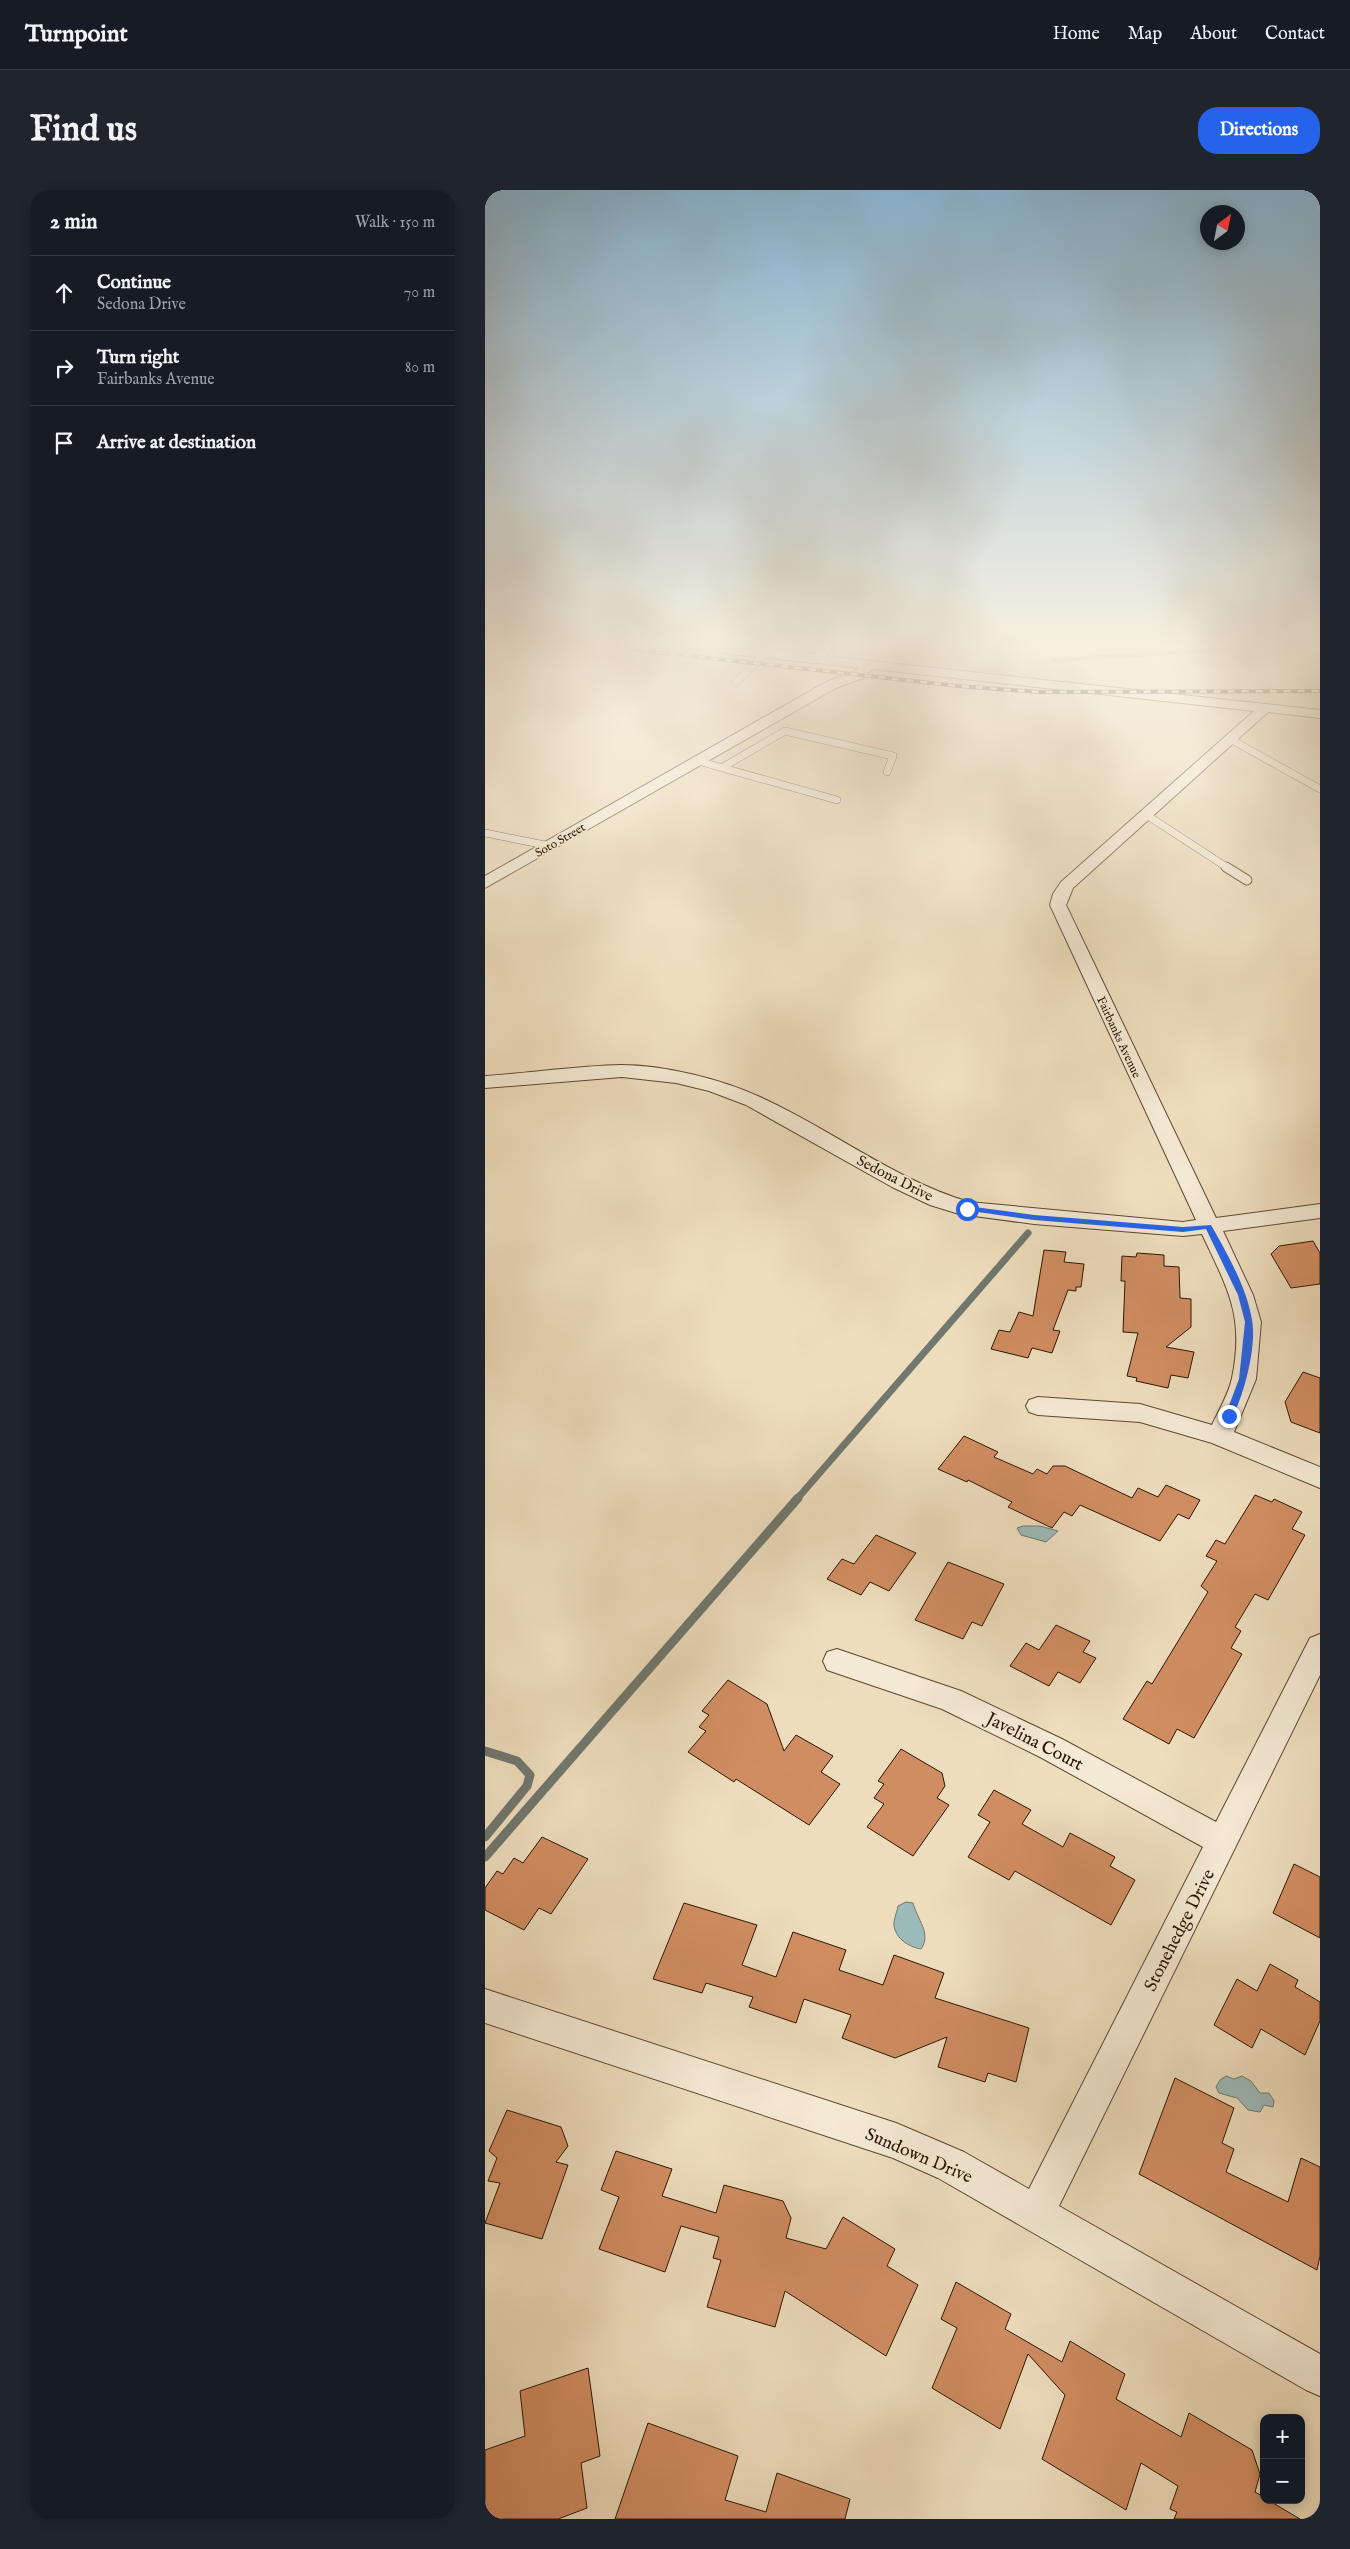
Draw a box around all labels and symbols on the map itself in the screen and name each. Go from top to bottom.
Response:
north arrow [1200,205,1245,250]
street label: Soto Street [532,820,588,861]
street label: Fairbanks Avenue [1093,994,1144,1081]
street label: Sedona Drive [853,1151,936,1206]
route start [956,1198,979,1221]
route end [1218,1405,1241,1428]
street label: Javelina Court [980,1707,1087,1777]
street label: Stonehedge Drive [1140,1866,1221,1996]
street label: Sundown Drive [861,2123,976,2189]

